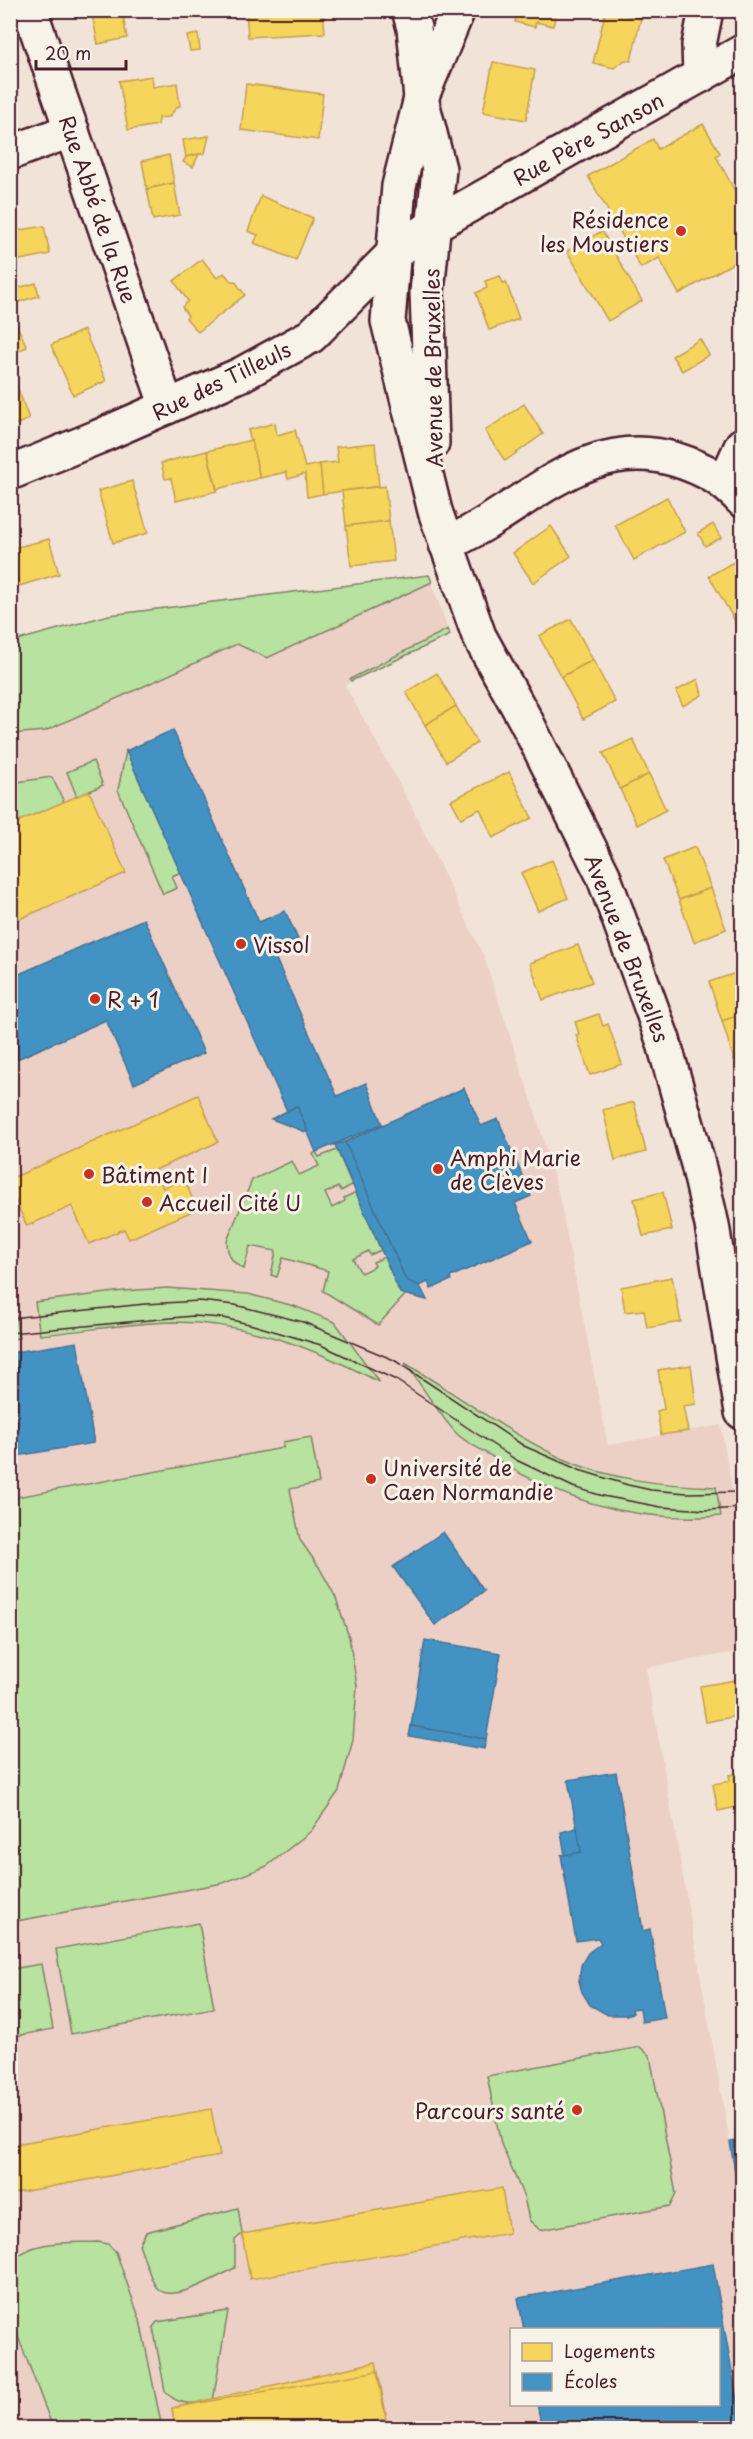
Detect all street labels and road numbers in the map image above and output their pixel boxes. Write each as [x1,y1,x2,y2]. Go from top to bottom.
street label: Rue Père Sanson [507,83,669,193]
street label: Rue Abbé de la Rue [52,111,146,307]
street label: Avenue de Bruxelles [414,268,450,468]
street label: Rue des Tilleuls [146,332,296,428]
street label: Avenue de Bruxelles [577,849,679,1047]

